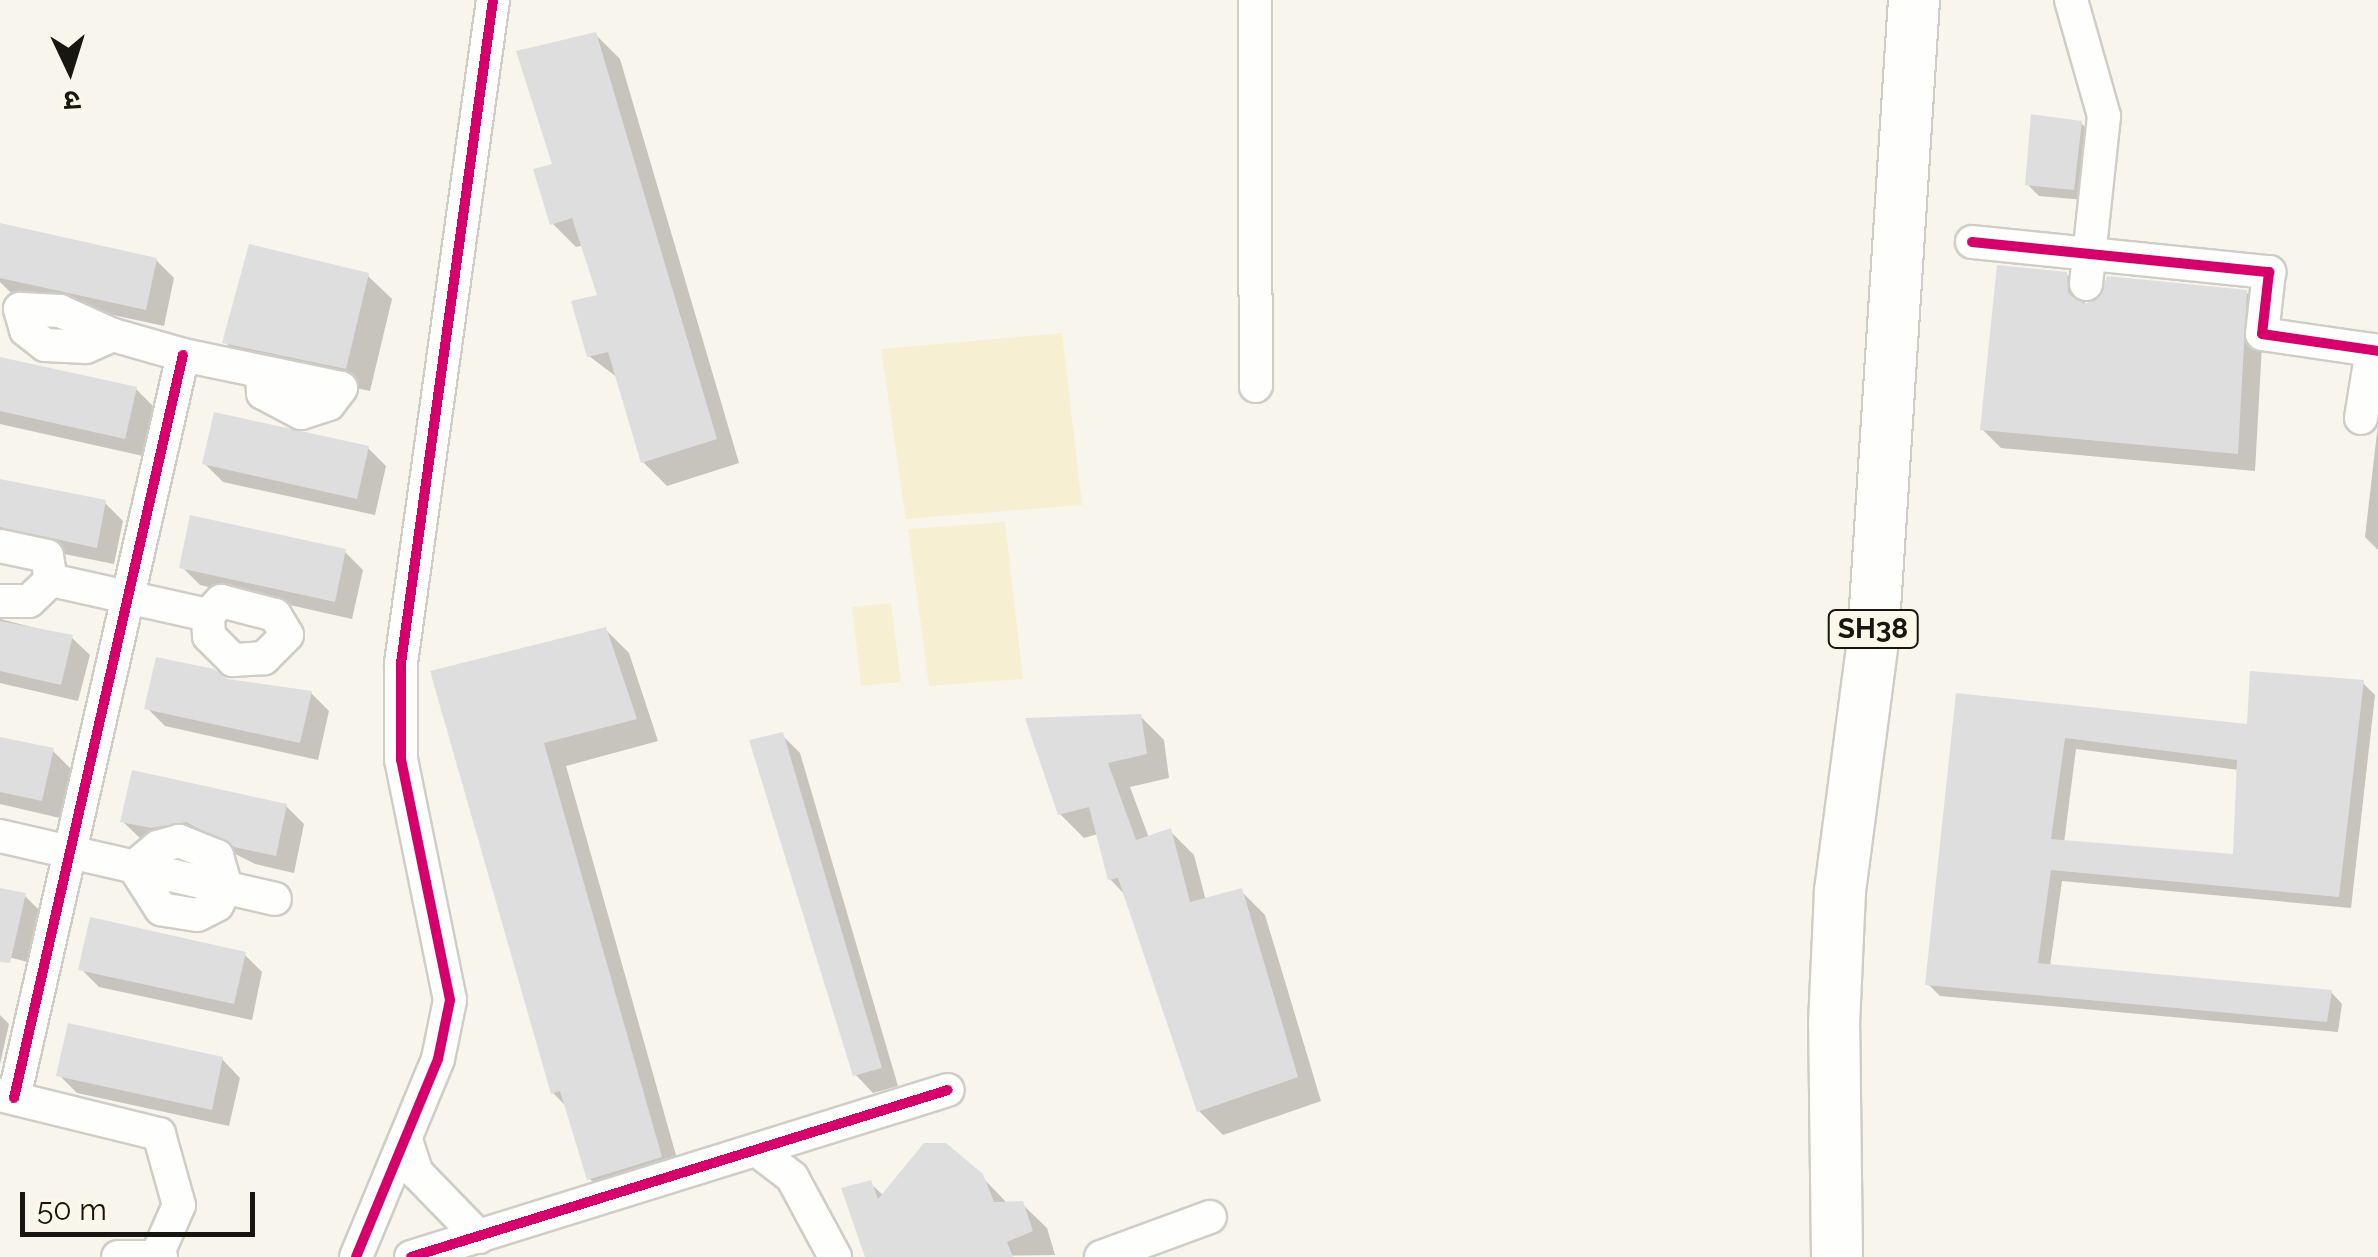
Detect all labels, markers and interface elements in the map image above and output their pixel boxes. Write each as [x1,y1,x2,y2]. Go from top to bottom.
north arrow [20,20,120,120]
text: उ [63,83,81,117]
road number: SH38 [1826,606,1920,652]
scale bar [25,1172,260,1234]
text: 50 m [37,1192,107,1227]

